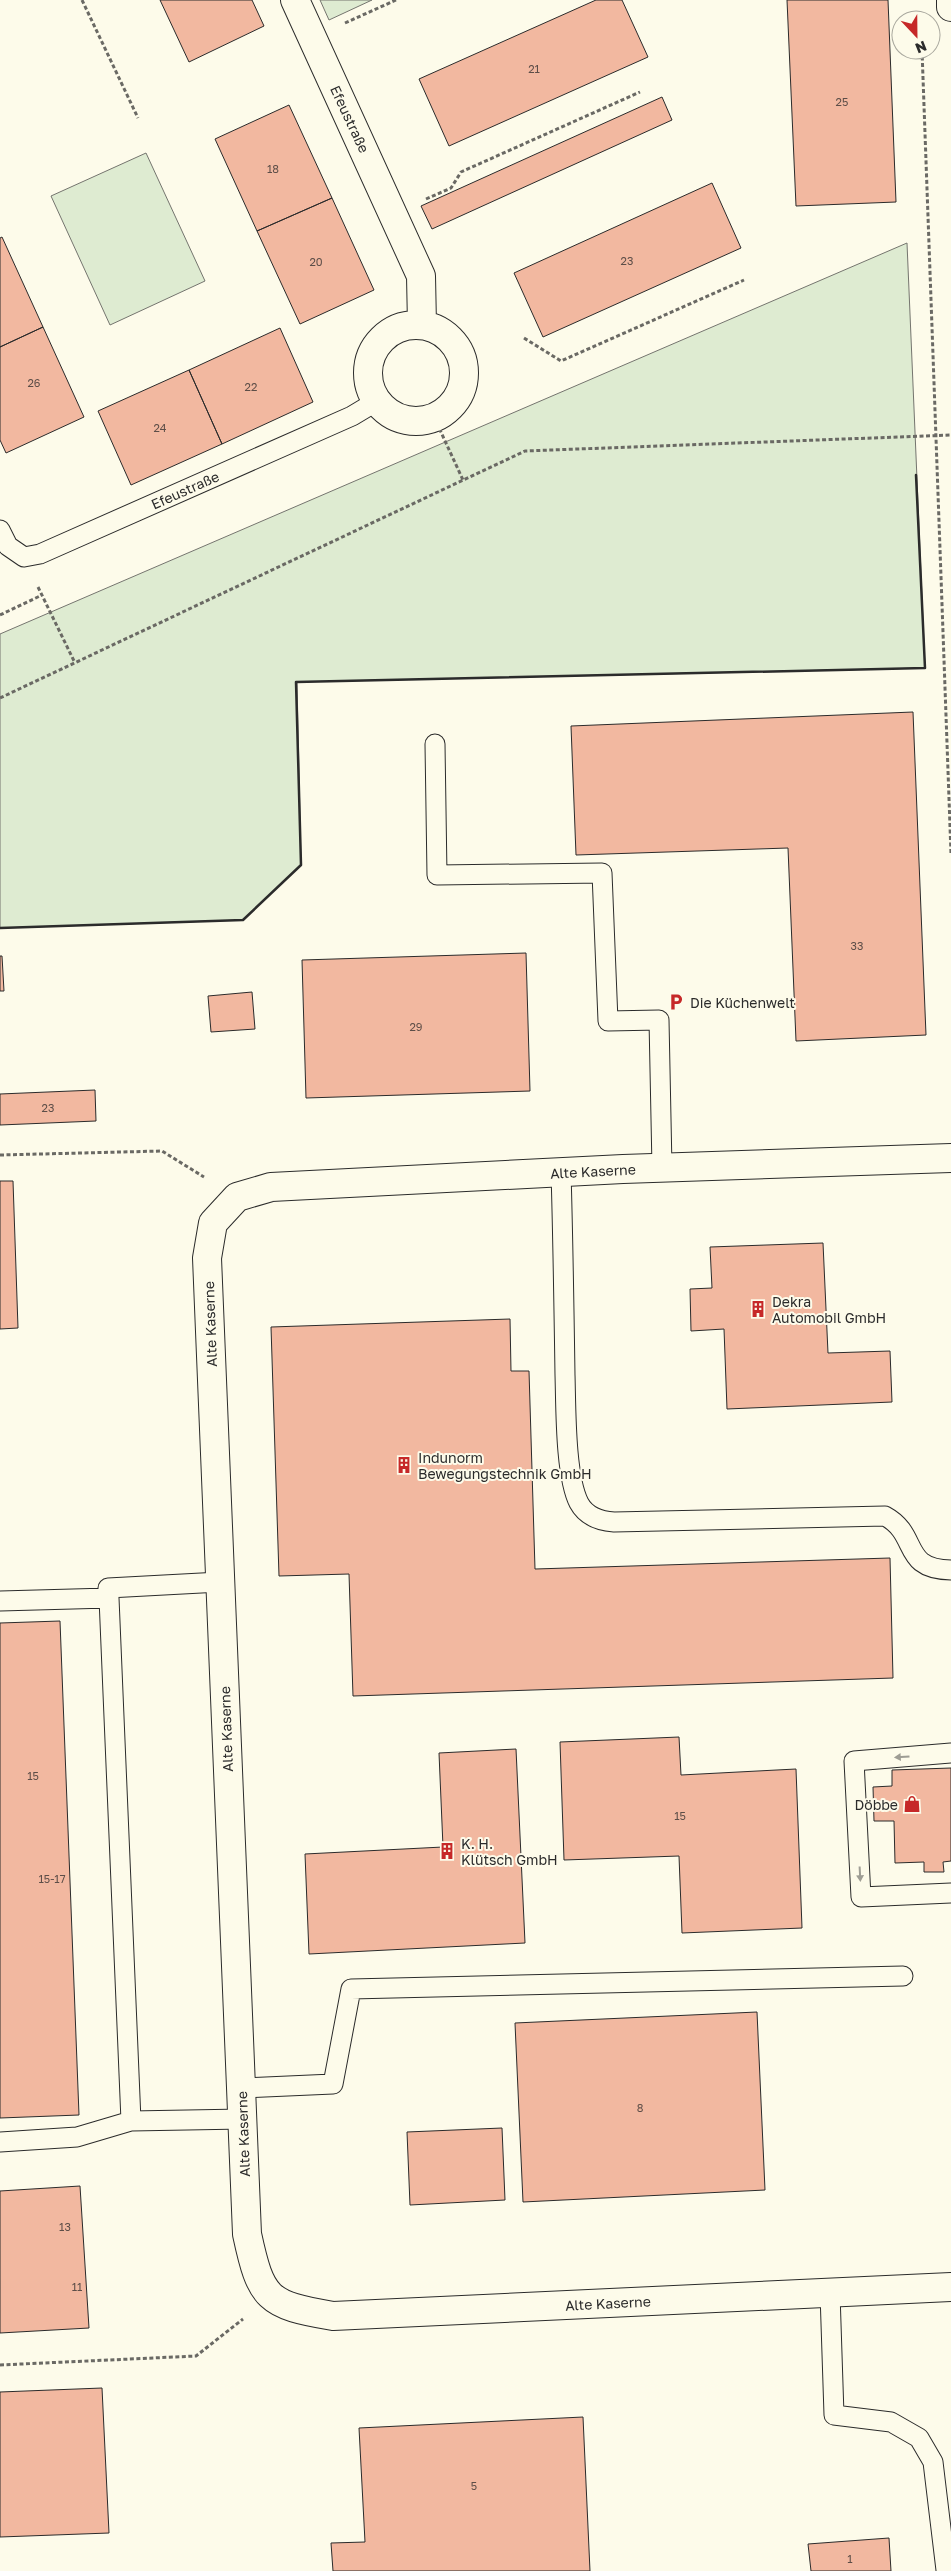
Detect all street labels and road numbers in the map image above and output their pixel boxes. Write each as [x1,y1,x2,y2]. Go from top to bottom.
street label: Efeustraße [327,83,373,155]
street label: Efeustraße [148,467,222,513]
street label: Alte Kaserne [550,1160,636,1182]
street label: Alte Kaserne [200,1281,220,1367]
street label: Alte Kaserne [216,1686,236,1772]
street label: Alte Kaserne [233,2091,253,2177]
street label: Alte Kaserne [565,2292,651,2314]

